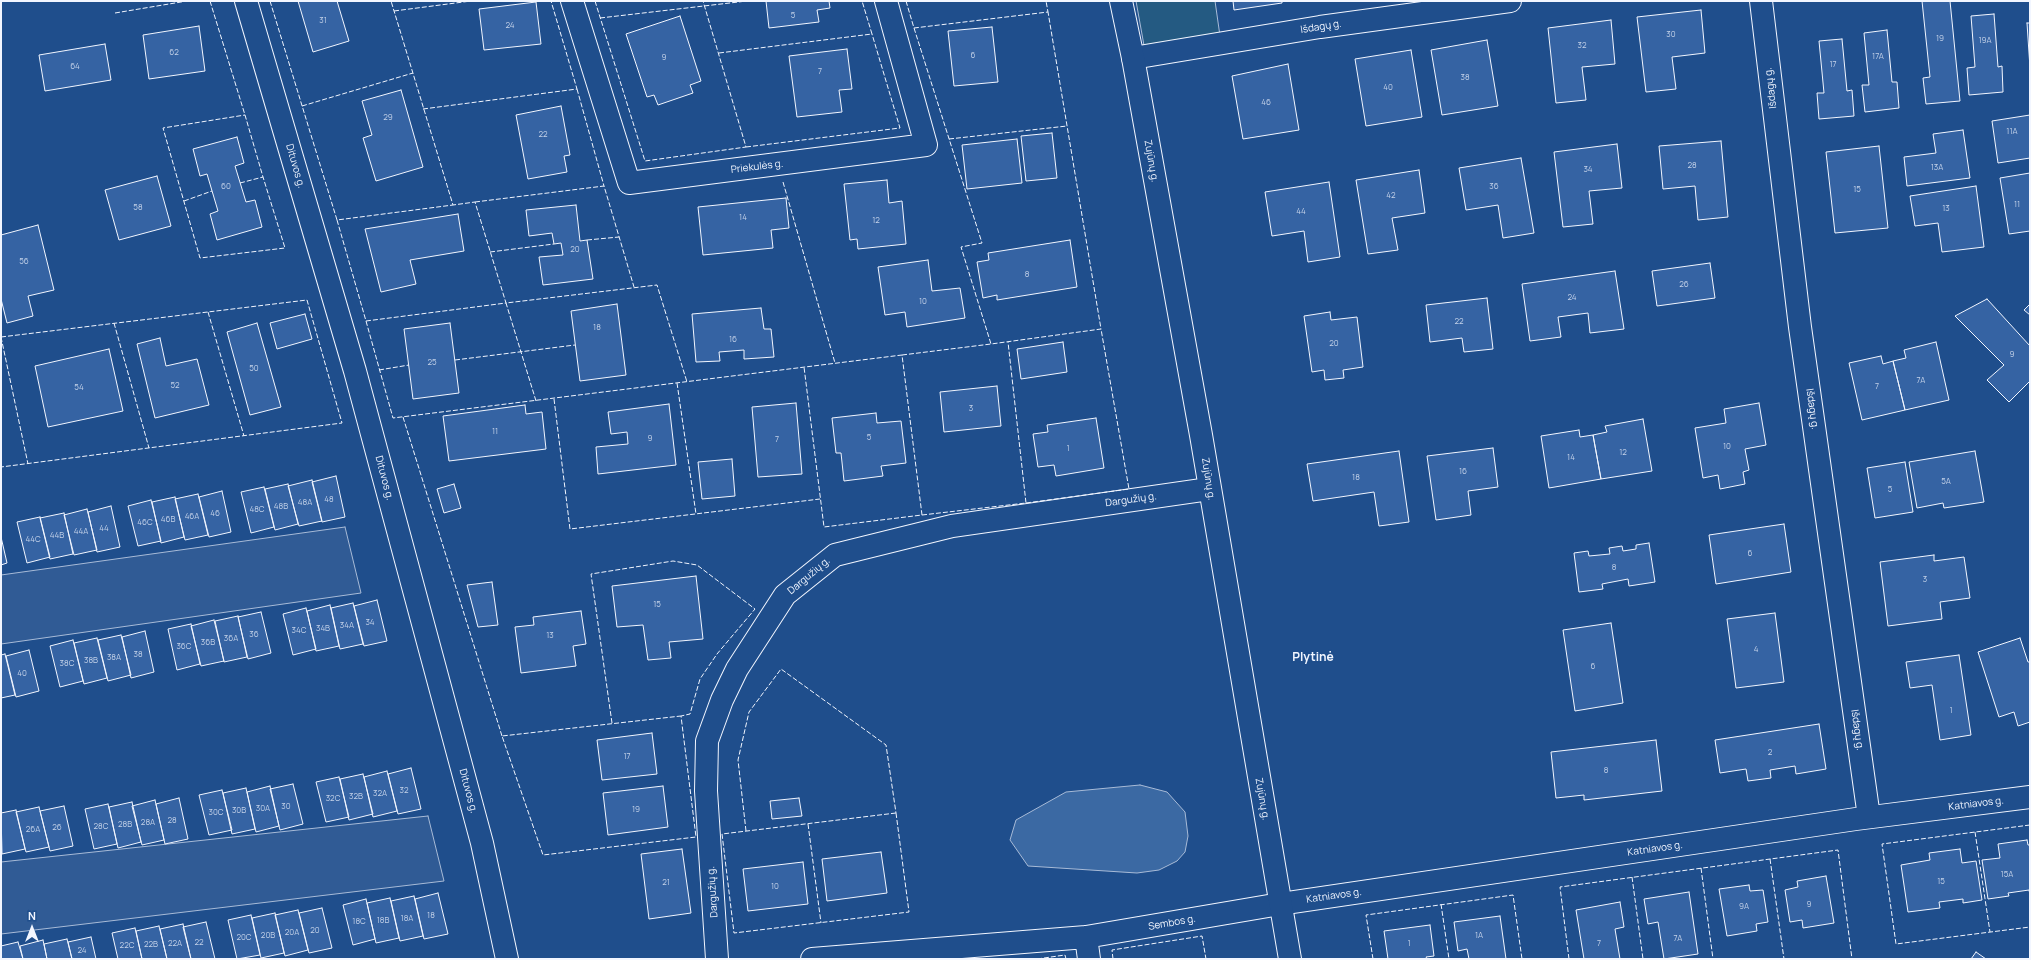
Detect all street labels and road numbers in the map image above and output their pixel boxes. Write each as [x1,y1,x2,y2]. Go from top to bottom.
street label: Išdagų g. [1300,18,1342,36]
street label: Išdagų g. [1763,67,1779,109]
street label: Zujūnų g. [1141,139,1161,183]
street label: Dituvos g. [283,143,307,189]
street label: Priekulės g. [730,158,784,176]
street label: Išdagų g. [1803,388,1821,430]
street label: Dituvos g. [372,454,396,502]
street label: Zujūnų g. [1199,457,1217,501]
street label: Dargužių g. [1105,490,1157,510]
street label: Dargužių g. [785,555,833,597]
street label: Išdagų g. [1848,709,1866,751]
street label: Dituvos g. [456,767,480,815]
street label: Zujūnų g. [1252,777,1272,821]
street label: Katniavos g. [1948,795,2004,813]
street label: Katniavos g. [1627,839,1683,859]
street label: Dargužių g. [705,866,721,918]
street label: Katniavos g. [1306,886,1362,906]
street label: Sembos g. [1147,913,1197,933]

